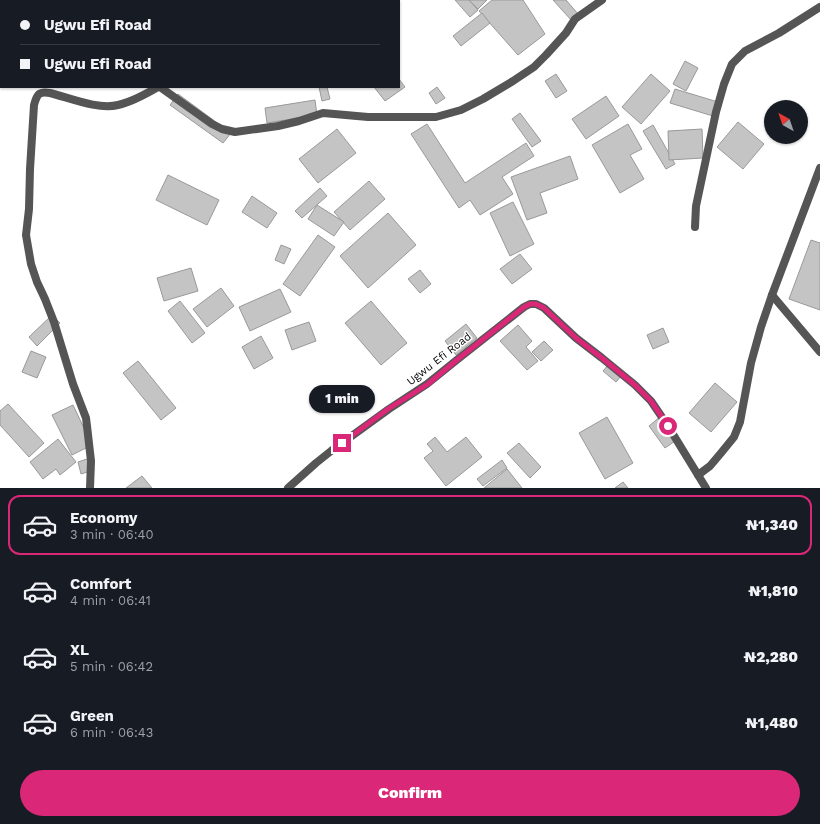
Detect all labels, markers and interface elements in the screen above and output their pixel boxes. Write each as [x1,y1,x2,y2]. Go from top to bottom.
text: Ugwu Efi Road [44,16,151,34]
text: Ugwu Efi Road [44,55,151,73]
north arrow [764,100,808,144]
map controls [764,100,808,144]
street label: Ugwu Efi Road [404,330,474,388]
callout: 1 min [309,385,375,413]
text: 1 min [325,391,359,406]
route start [659,417,677,435]
route end [333,434,351,452]
icon: car [22,507,58,543]
text: Economy [70,509,137,527]
text: ₦1,340 [745,516,798,534]
text: 3 min · 06:40 [70,527,154,542]
icon: car [22,573,58,609]
text: Comfort [70,575,131,593]
text: ₦1,810 [748,582,798,600]
text: 4 min · 06:41 [70,593,151,608]
icon: car [22,639,58,675]
text: XL [70,641,89,659]
text: ₦2,280 [744,648,798,666]
text: 5 min · 06:42 [70,659,153,674]
icon: car [22,705,58,741]
text: Green [70,707,114,725]
text: ₦1,480 [745,714,798,732]
text: 6 min · 06:43 [70,725,153,740]
button: Confirm [20,770,800,816]

